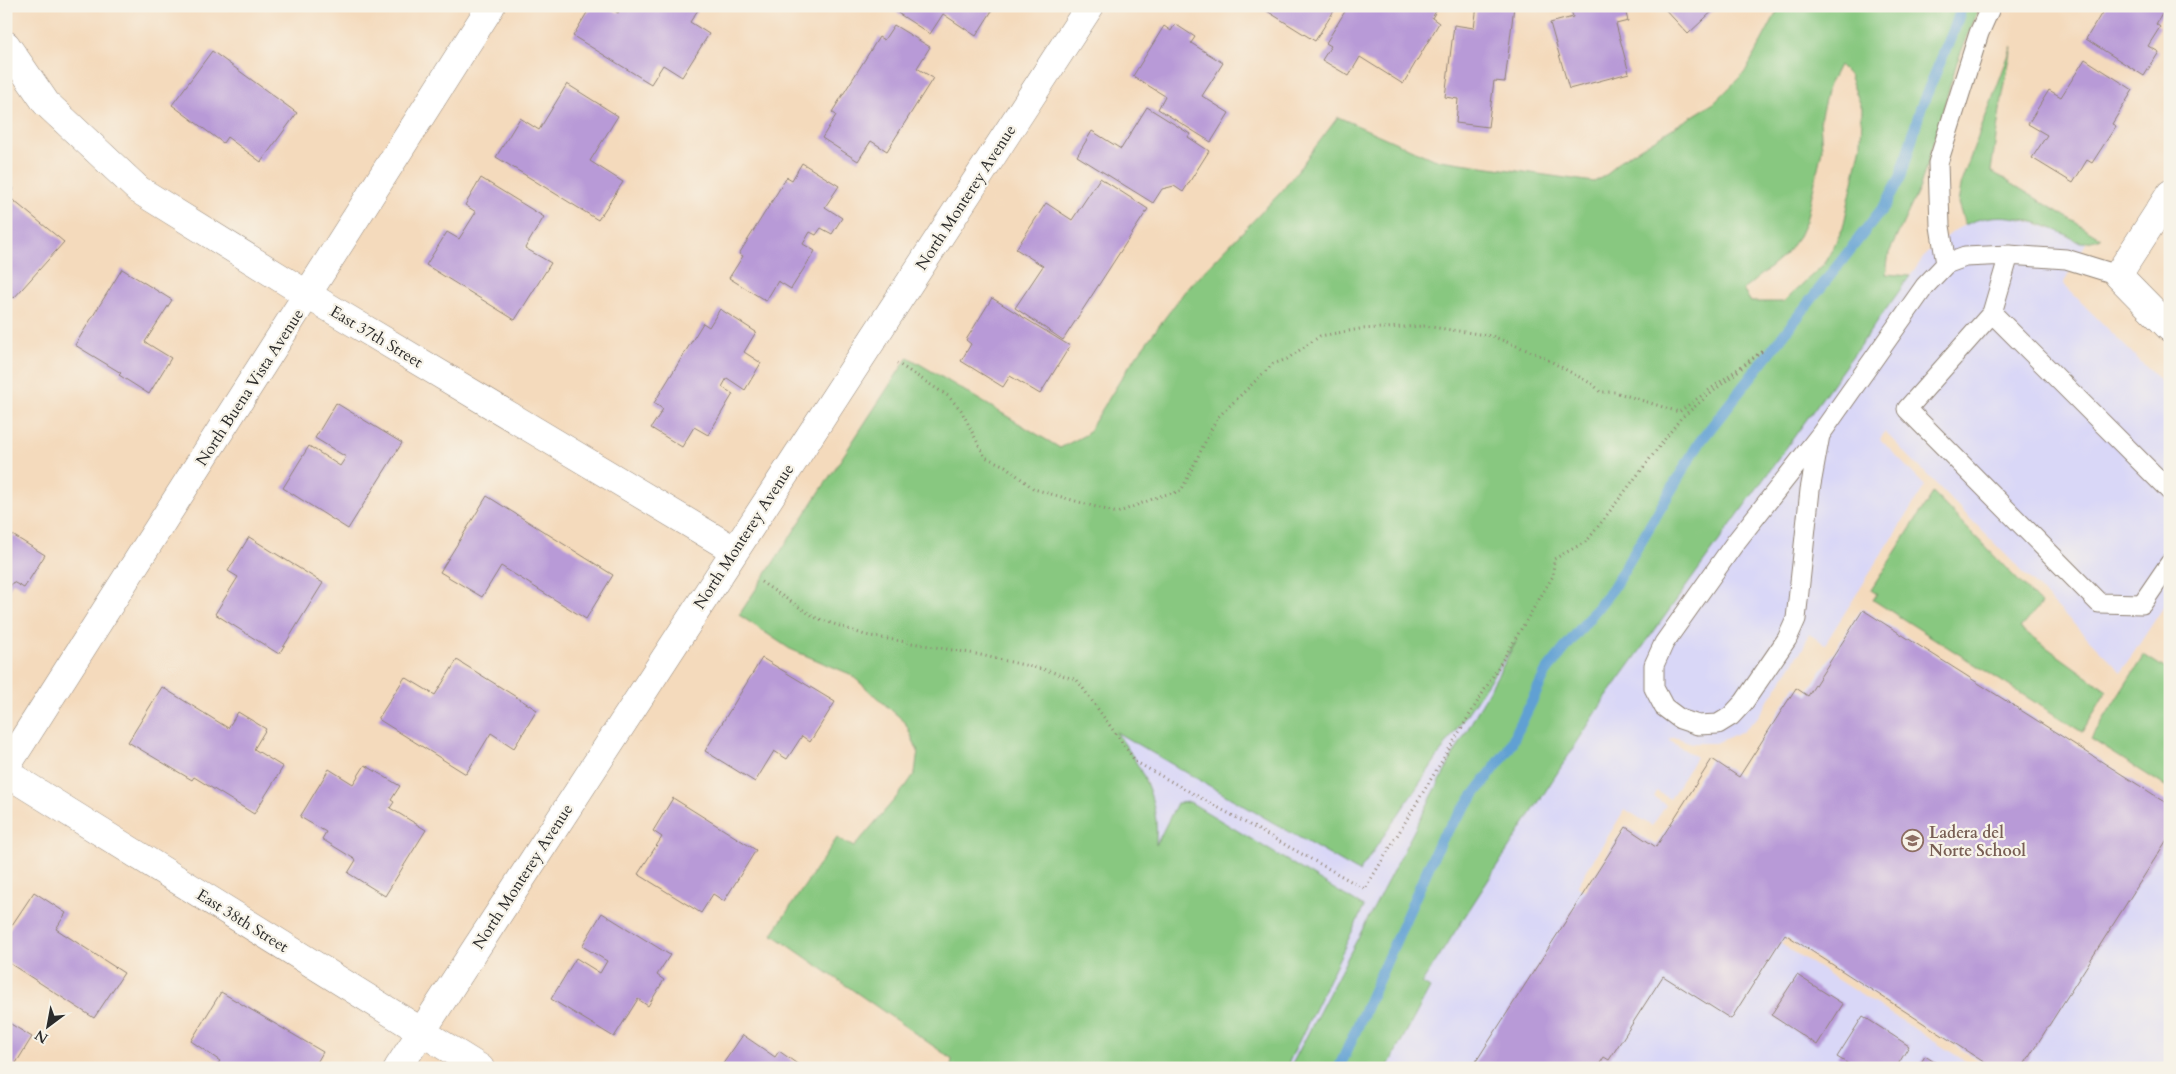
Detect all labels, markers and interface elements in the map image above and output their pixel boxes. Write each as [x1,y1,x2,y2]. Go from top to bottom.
street label: North Monterey Avenue [911,121,1021,274]
street label: East 37th Street [326,301,427,373]
street label: North Buena Vista Avenue [191,305,309,470]
street label: North Monterey Avenue [689,460,799,613]
street label: North Monterey Avenue [468,800,578,953]
place label: Ladera del Norte School [1929,822,2026,862]
school or university icon: Ladera del Norte School [1901,829,1925,853]
street label: East 38th Street [192,884,293,958]
north arrow [22,1002,72,1052]
text: N [31,1025,52,1048]

